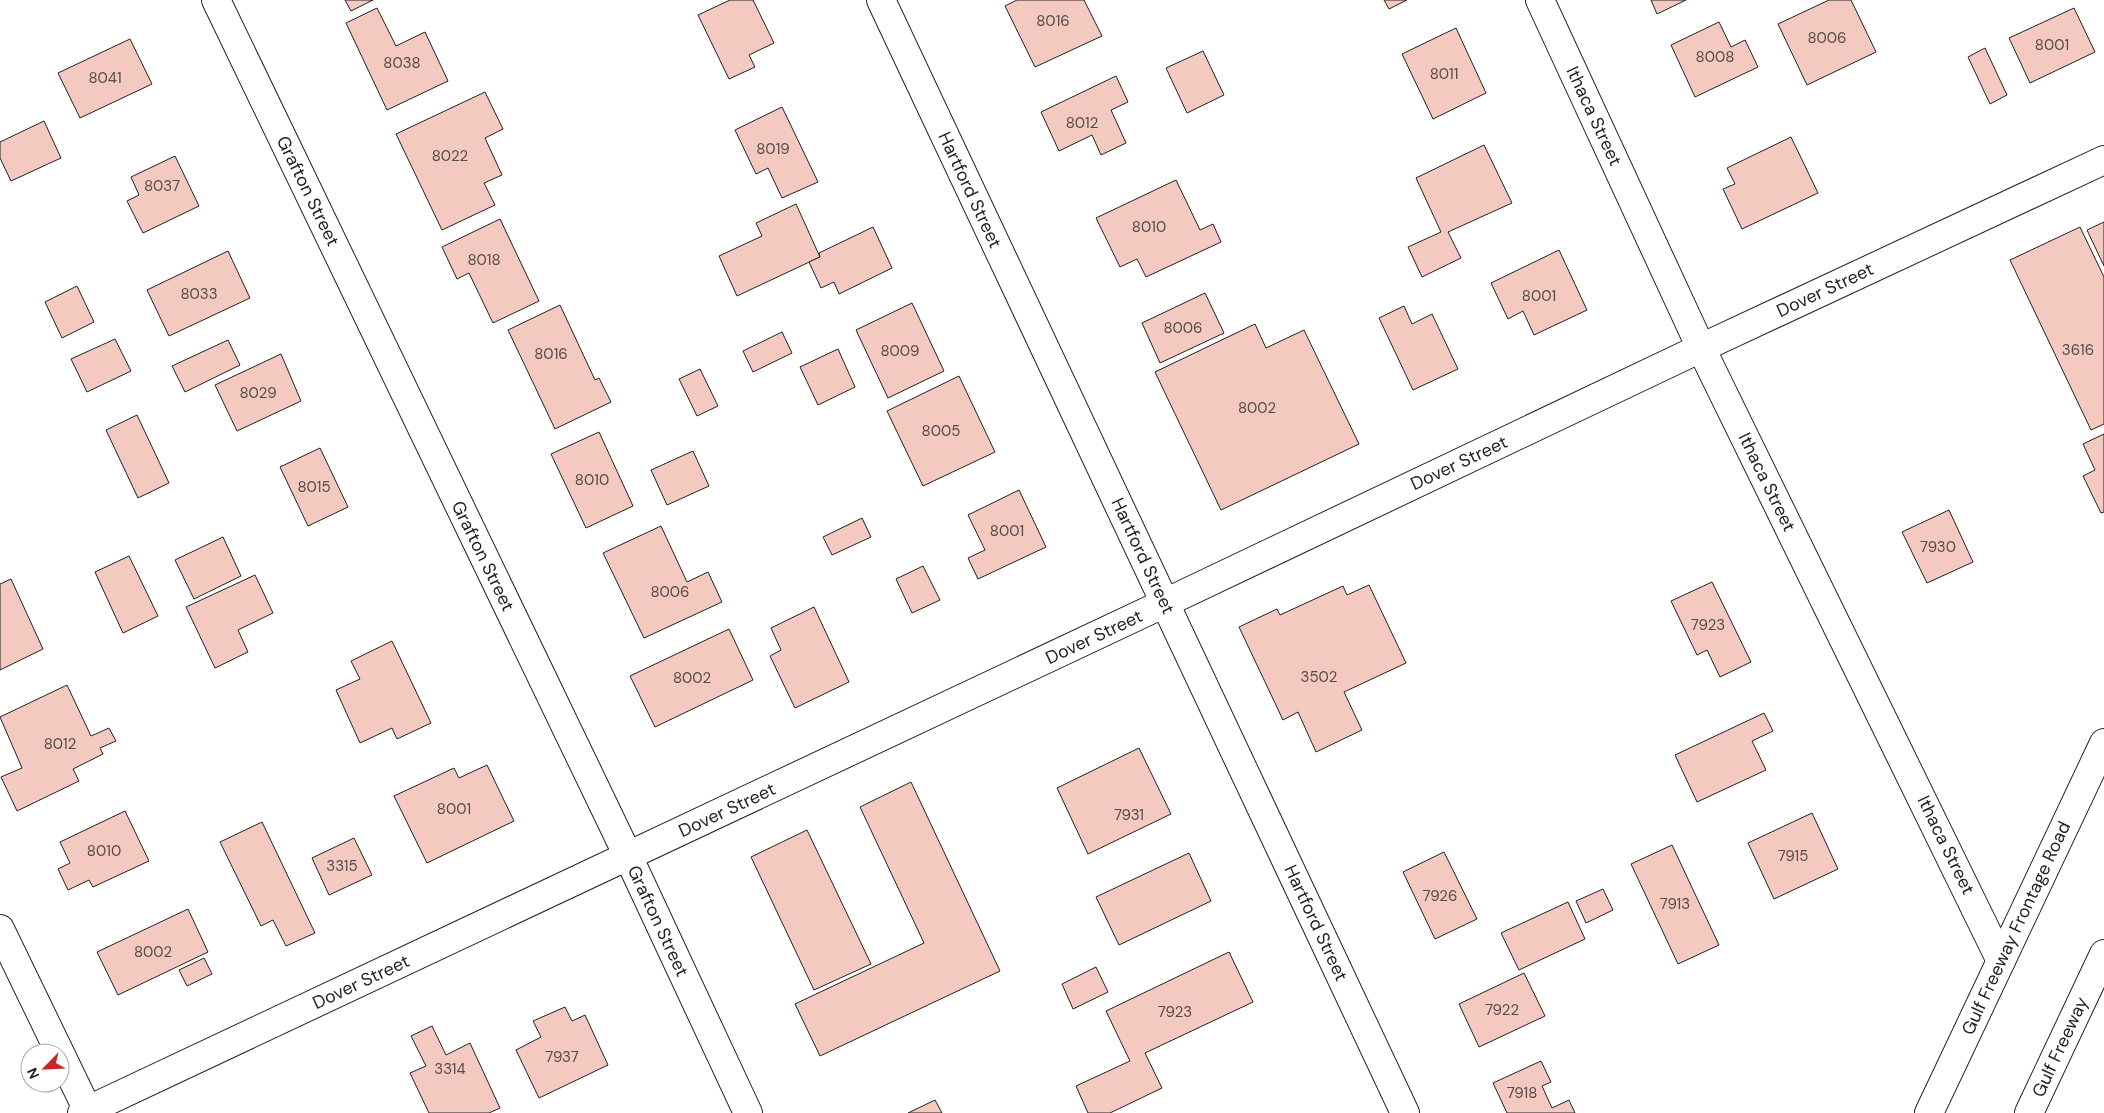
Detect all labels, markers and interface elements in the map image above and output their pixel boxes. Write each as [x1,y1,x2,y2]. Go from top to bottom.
house number: 8016 [1036,11,1070,31]
house number: 8006 [1807,28,1847,48]
house number: 8001 [2035,35,2069,55]
house number: 8008 [1696,47,1734,67]
house number: 8038 [383,53,421,73]
street label: Ithaca Street [1560,62,1628,170]
house number: 8011 [1430,64,1458,84]
house number: 8041 [88,68,122,88]
house number: 8012 [1066,113,1098,133]
street label: Hartford Street [933,128,1007,252]
street label: Grafton Street [271,132,345,250]
house number: 8019 [756,139,790,159]
house number: 8022 [432,146,468,166]
house number: 8037 [144,176,180,196]
house number: 8010 [1132,217,1166,237]
house number: 8018 [467,250,501,270]
street label: Dover Street [1773,257,1877,323]
house number: 8033 [180,284,218,304]
house number: 8001 [1522,286,1556,306]
house number: 8006 [1163,318,1203,338]
house number: 3616 [2062,340,2094,360]
house number: 8009 [880,341,920,361]
house number: 8016 [534,344,568,364]
house number: 8029 [239,383,277,403]
house number: 8002 [1238,398,1276,418]
house number: 8005 [922,421,960,441]
street label: Ithaca Street [1733,429,1801,535]
street label: Dover Street [1407,430,1511,496]
house number: 8010 [575,470,609,490]
house number: 8015 [297,477,331,497]
street label: Hartford Street [1106,494,1180,618]
street label: Grafton Street [446,497,520,615]
house number: 8001 [990,521,1024,541]
house number: 7930 [1920,537,1956,557]
house number: 8006 [650,582,690,602]
street label: Dover Street [1042,604,1146,670]
house number: 7923 [1691,615,1725,635]
house number: 3502 [1301,667,1337,687]
house number: 8002 [673,668,711,688]
house number: 8012 [44,734,76,754]
street label: Dover Street [675,777,779,843]
street label: Ithaca Street [1912,792,1980,898]
house number: 8001 [437,799,471,819]
house number: 7931 [1114,805,1144,825]
street label: Gulf Freeway Frontage Road [1956,817,2076,1039]
house number: 8010 [87,841,121,861]
house number: 7915 [1778,846,1808,866]
house number: 3315 [326,856,358,876]
street label: Hartford Street [1279,861,1353,985]
street label: Grafton Street [622,862,694,980]
house number: 7926 [1423,886,1457,906]
house number: 7913 [1660,894,1690,914]
house number: 8002 [134,942,172,962]
street label: Dover Street [309,949,413,1015]
street label: Gulf Freeway [2026,993,2094,1101]
house number: 7922 [1485,1000,1519,1020]
house number: 7923 [1158,1002,1192,1022]
north arrow [20,1043,70,1093]
house number: 7937 [545,1047,579,1067]
house number: 3314 [434,1059,466,1079]
text: N [23,1065,43,1082]
house number: 7918 [1507,1083,1537,1103]

